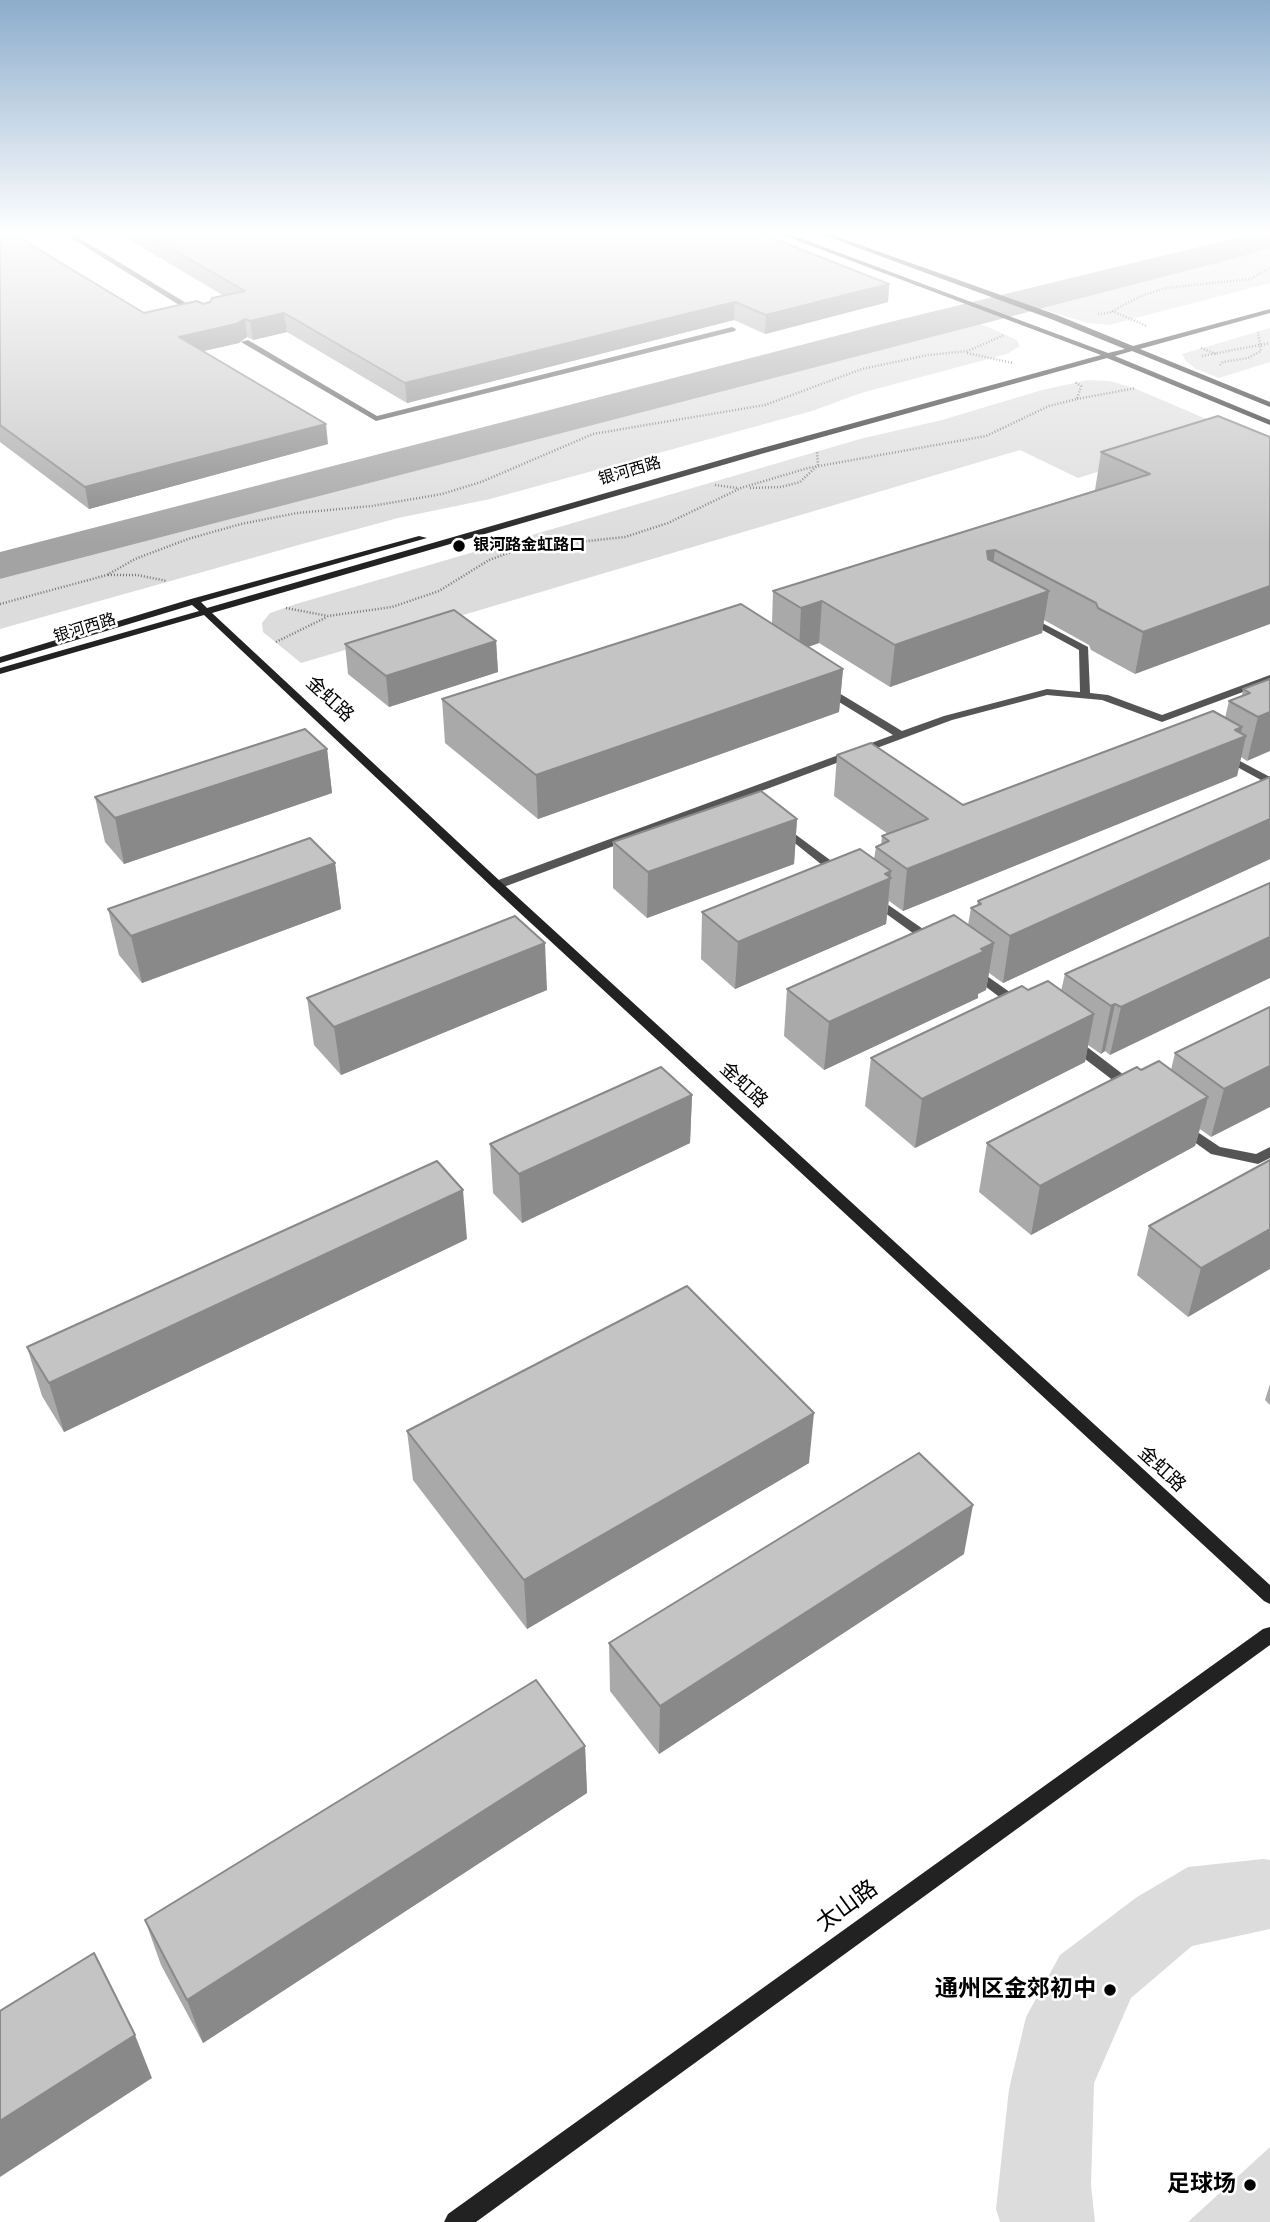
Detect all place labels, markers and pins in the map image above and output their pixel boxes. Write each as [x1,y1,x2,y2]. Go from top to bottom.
place label: 银河路金虹路口 [473,536,585,556]
marker: 银河路金虹路口 [451,538,467,554]
place label: 通州区金郊初中 [935,1976,1096,2004]
marker: 通州区金郊初中 [1102,1982,1118,1998]
place label: 足球场 [1167,2171,1236,2199]
marker: 足球场 [1242,2177,1258,2193]

